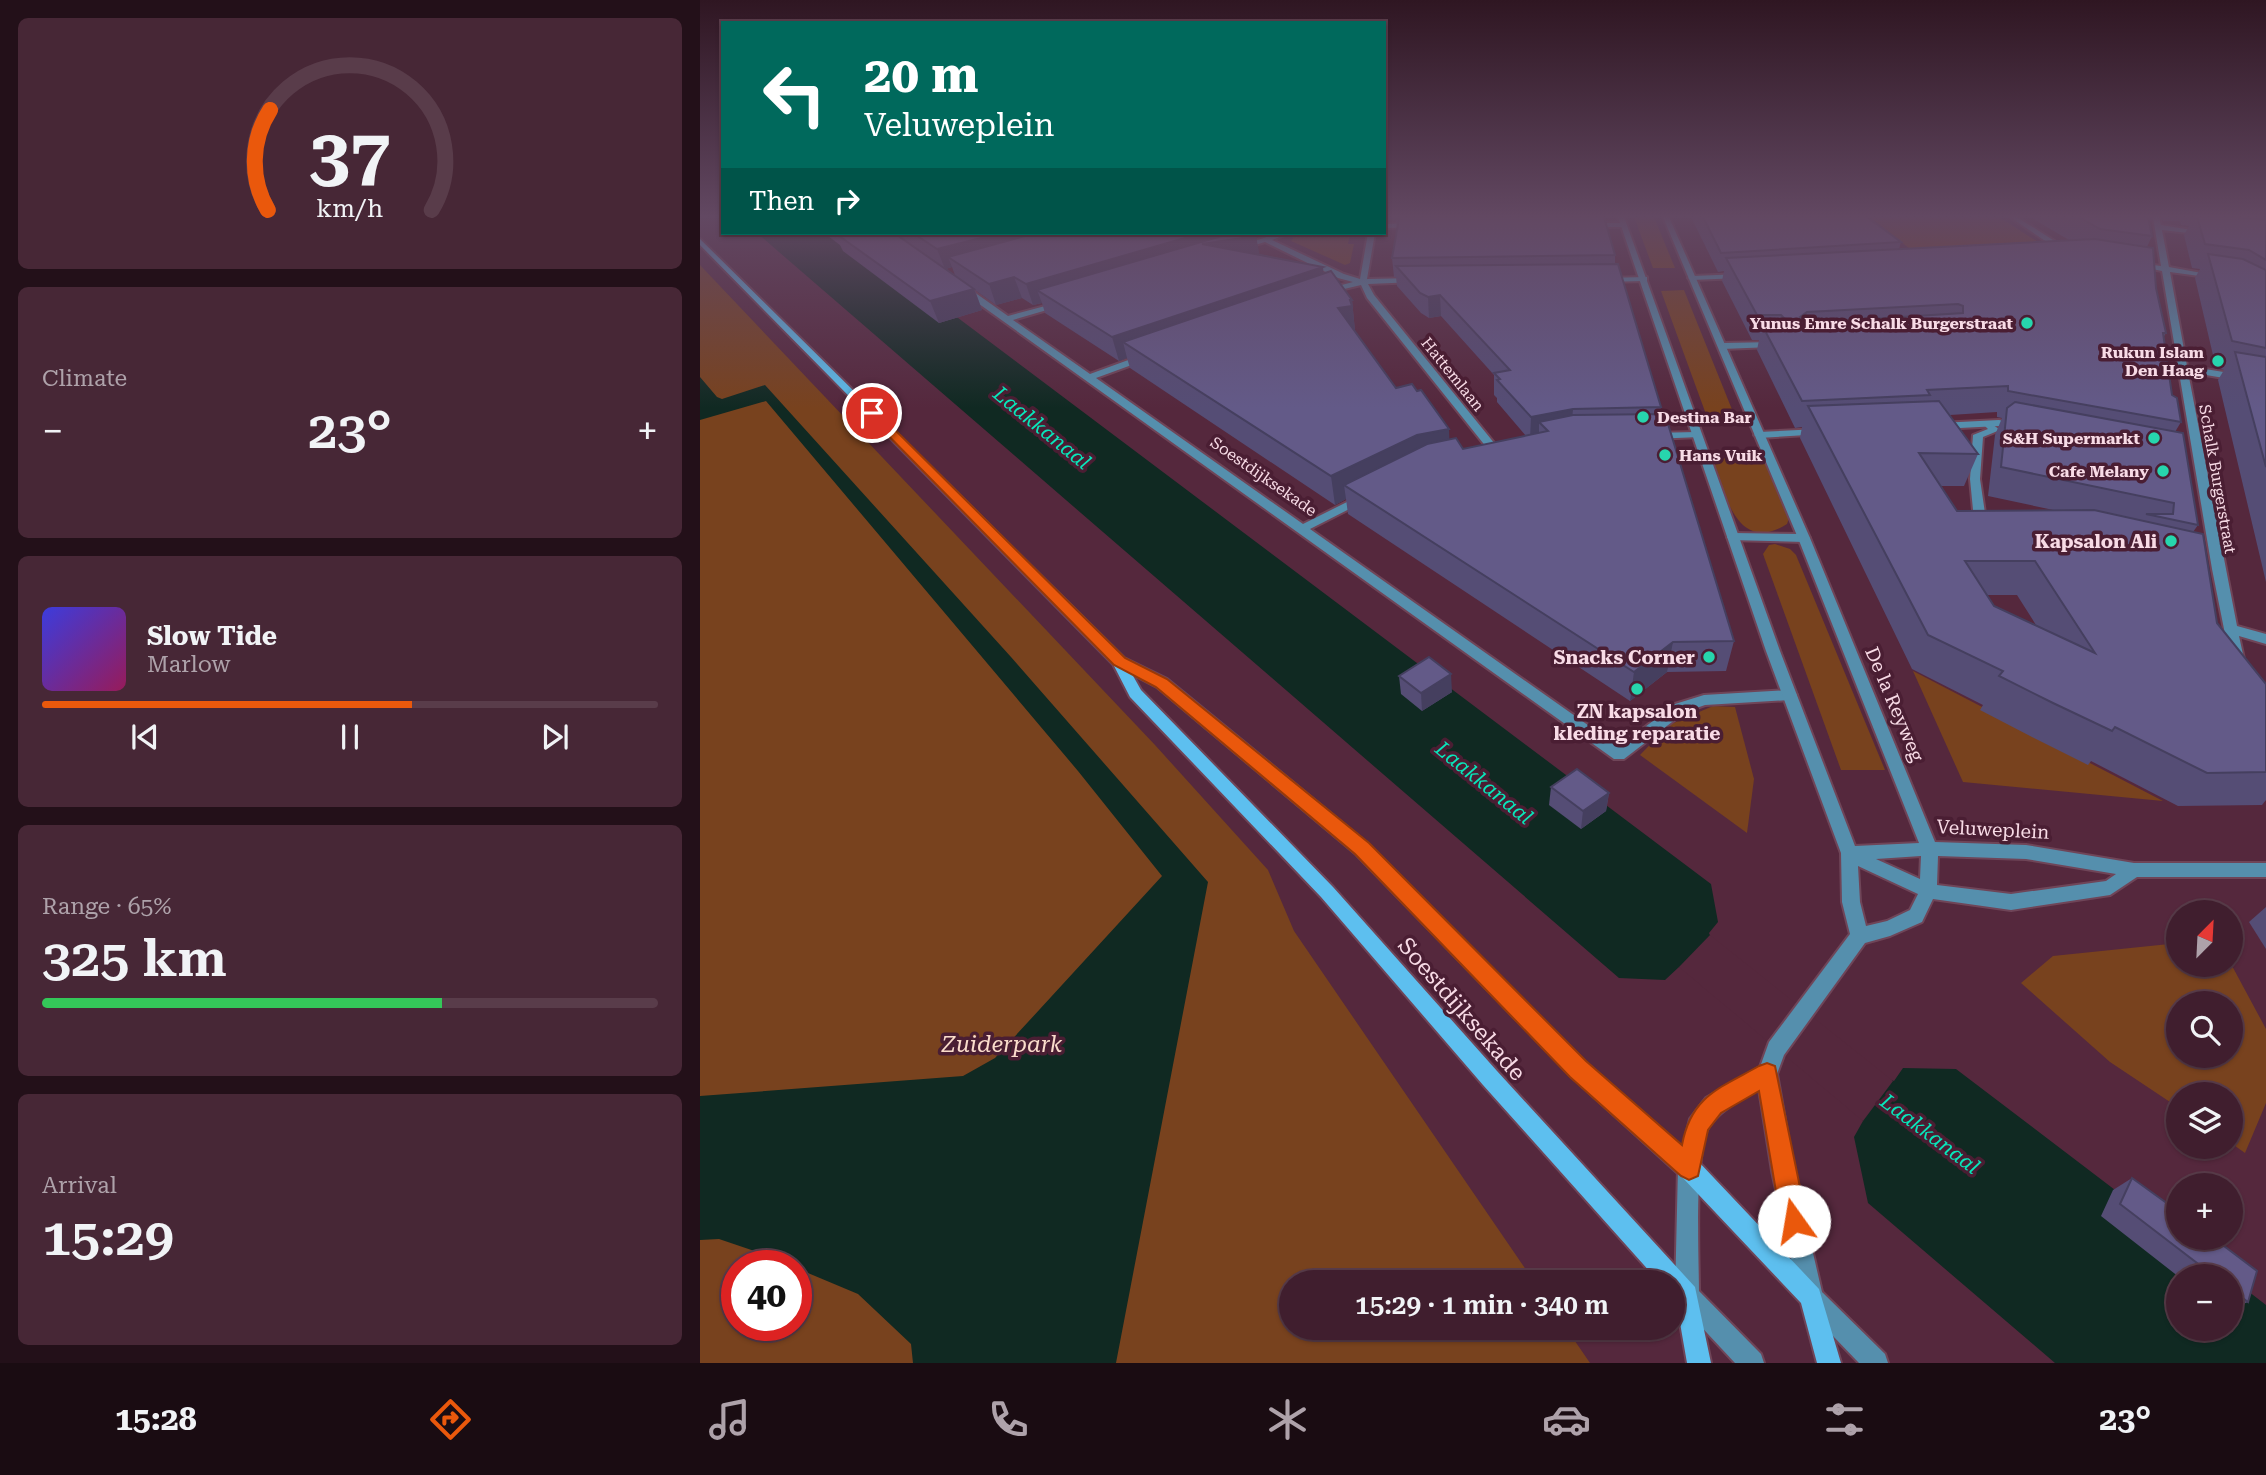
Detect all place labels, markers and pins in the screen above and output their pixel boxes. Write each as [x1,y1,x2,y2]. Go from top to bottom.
place label: Yunus Emre Schalk Burgerstraat [1750,314,2014,333]
marker: Yunus Emre Schalk Burgerstraat [2019,315,2035,331]
place label: Rukun Islam Den Haag [2101,343,2205,380]
marker: Rukun Islam Den Haag [2210,353,2226,369]
pin [842,383,902,443]
place label: Destina Bar [1657,408,1752,427]
marker: Destina Bar [1635,409,1651,425]
place label: S&H Supermarkt [2003,429,2141,448]
marker: S&H Supermarkt [2146,430,2162,446]
place label: Hans Vuik [1679,446,1763,465]
marker: Hans Vuik [1657,447,1673,463]
place label: Cafe Melany [2049,462,2149,481]
marker: Cafe Melany [2155,463,2171,479]
place label: Kapsalon Ali [2035,530,2157,553]
marker: Kapsalon Ali [2163,533,2179,549]
place label: Snacks Corner [1554,646,1695,669]
marker: Snacks Corner [1701,649,1717,665]
marker: ZN kapsalon kleding reparatie [1629,681,1645,697]
place label: ZN kapsalon kleding reparatie [1554,700,1720,745]

